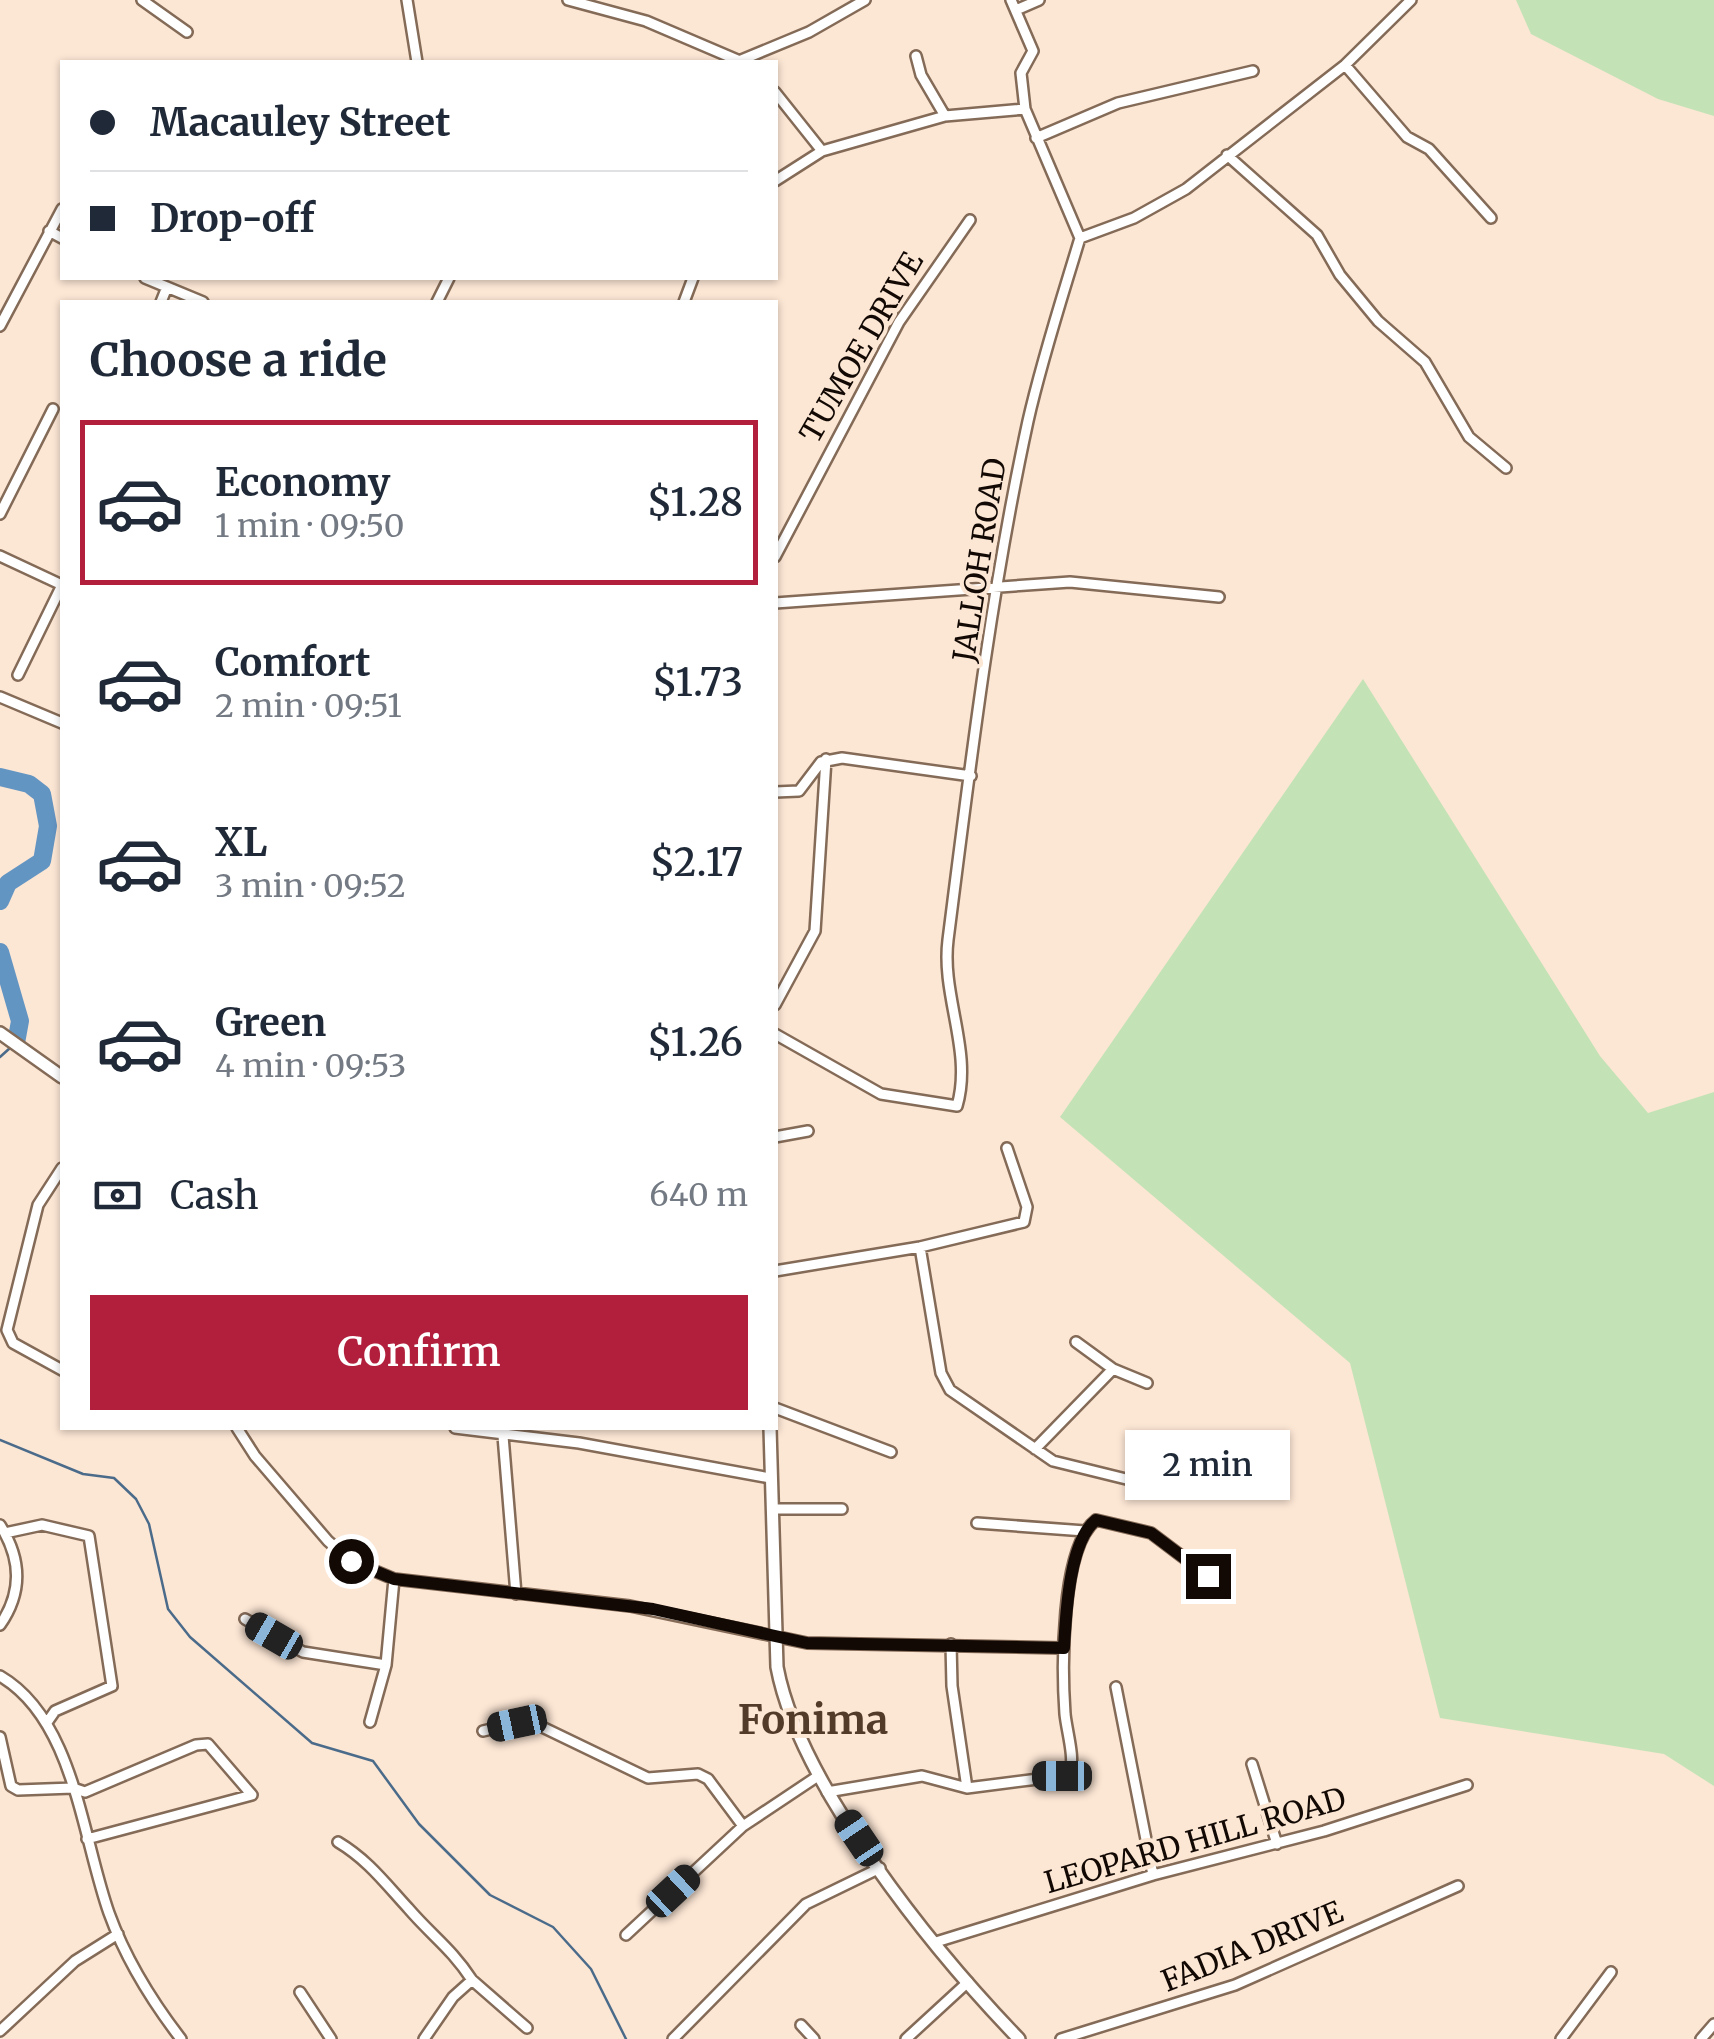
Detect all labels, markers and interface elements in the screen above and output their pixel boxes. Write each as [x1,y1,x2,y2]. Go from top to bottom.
text: Macauley Street [150,99,450,146]
text: Drop-off [150,195,315,242]
street label: TUMOE DRIVE [791,245,931,449]
text: Choose a ride [90,332,387,388]
street label: JALLOH ROAD [944,455,1014,666]
icon: car [95,458,185,548]
text: Economy [215,459,390,506]
text: $1.28 [647,479,743,526]
text: 1 min · 09:50 [215,506,404,546]
icon: car [95,638,185,728]
text: Comfort [215,639,371,686]
text: $1.73 [652,659,743,706]
text: 2 min · 09:51 [215,686,402,726]
icon: car [95,818,185,908]
text: XL [215,819,267,866]
text: $2.17 [650,839,743,886]
text: 3 min · 09:52 [215,866,406,906]
icon: car [95,998,185,1088]
text: Green [215,999,326,1046]
text: $1.26 [647,1019,743,1066]
text: 4 min · 09:53 [215,1046,406,1086]
icon: cash [90,1168,145,1223]
text: Cash [170,1172,259,1219]
text: 640 m [649,1175,748,1215]
button: Confirm [90,1295,748,1410]
callout: 2 min [1126,1431,1290,1501]
text: 2 min [1162,1445,1253,1485]
route start [329,1539,374,1584]
route end [1186,1554,1231,1599]
car [241,1608,307,1664]
district label: Fonima [738,1695,888,1745]
car [485,1702,549,1744]
car [1032,1761,1092,1791]
street label: LEOPARD HILL ROAD [1040,1779,1350,1901]
car [830,1805,888,1871]
car [641,1860,705,1922]
street label: FADIA DRIVE [1156,1892,1348,2000]

